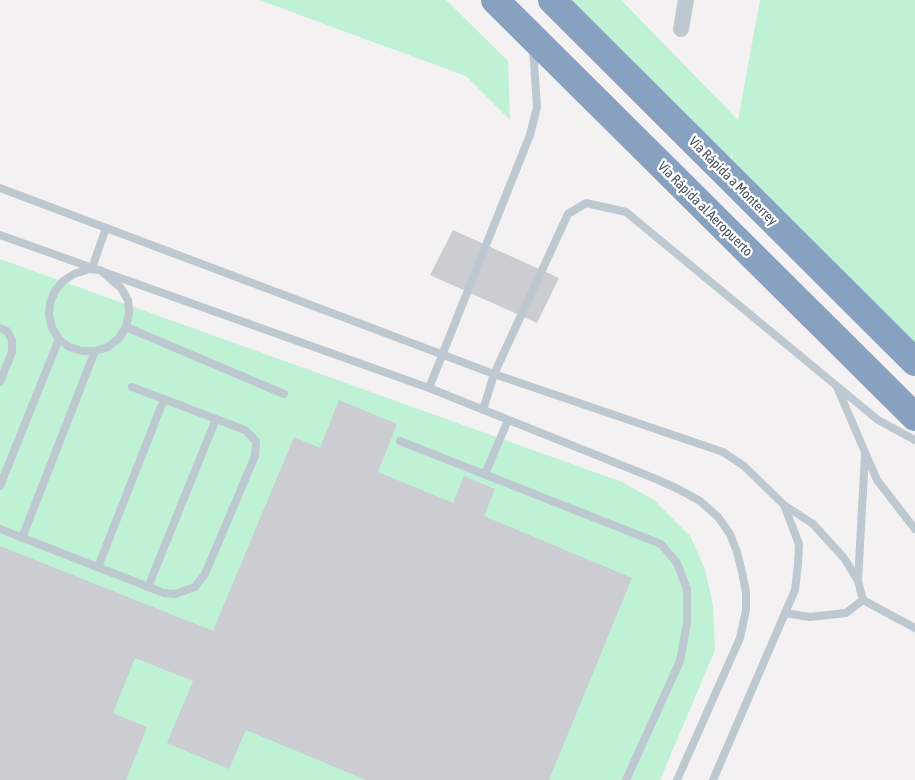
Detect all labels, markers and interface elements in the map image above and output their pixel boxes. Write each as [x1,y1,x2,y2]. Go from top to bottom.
street label: Vía Rápida a Monterrey [685,133,781,229]
street label: Vía Rápida al Aeropuerto [654,158,756,260]

